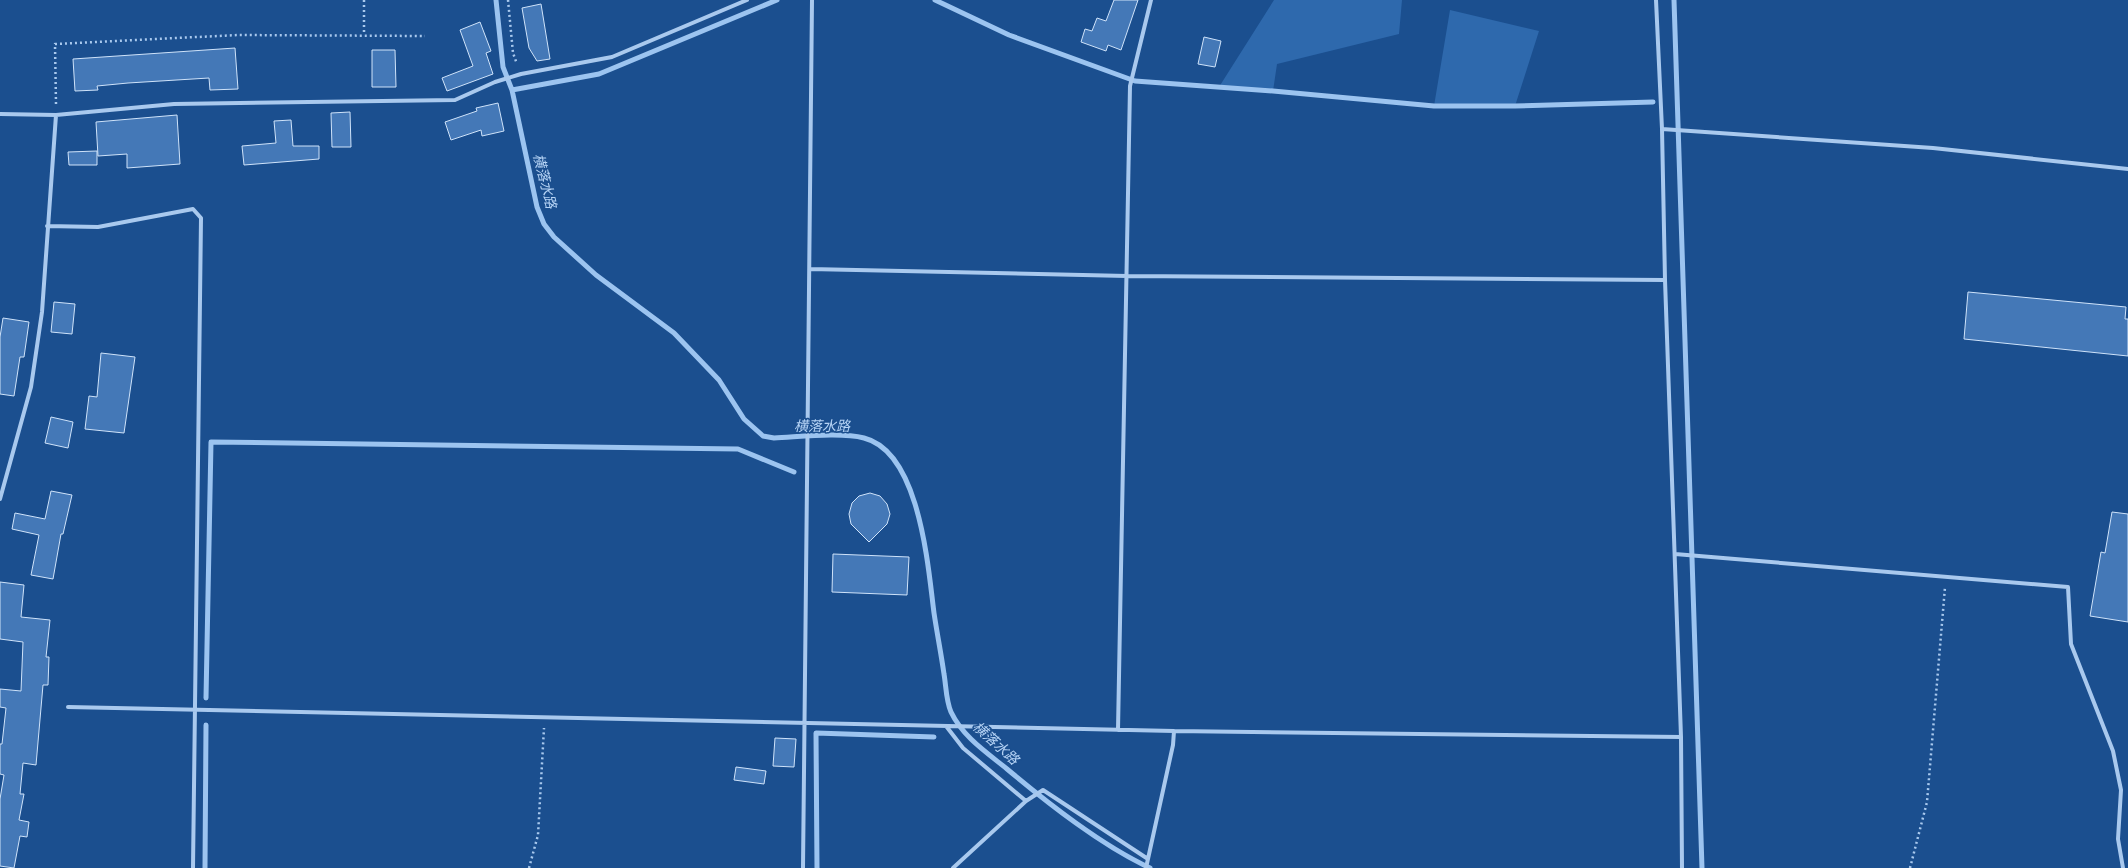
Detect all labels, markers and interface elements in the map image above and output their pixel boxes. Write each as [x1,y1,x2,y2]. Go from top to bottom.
water label: 横落水路 [529,152,561,212]
water label: 横落水路 [794,417,851,436]
water label: 横落水路 [969,718,1024,770]

